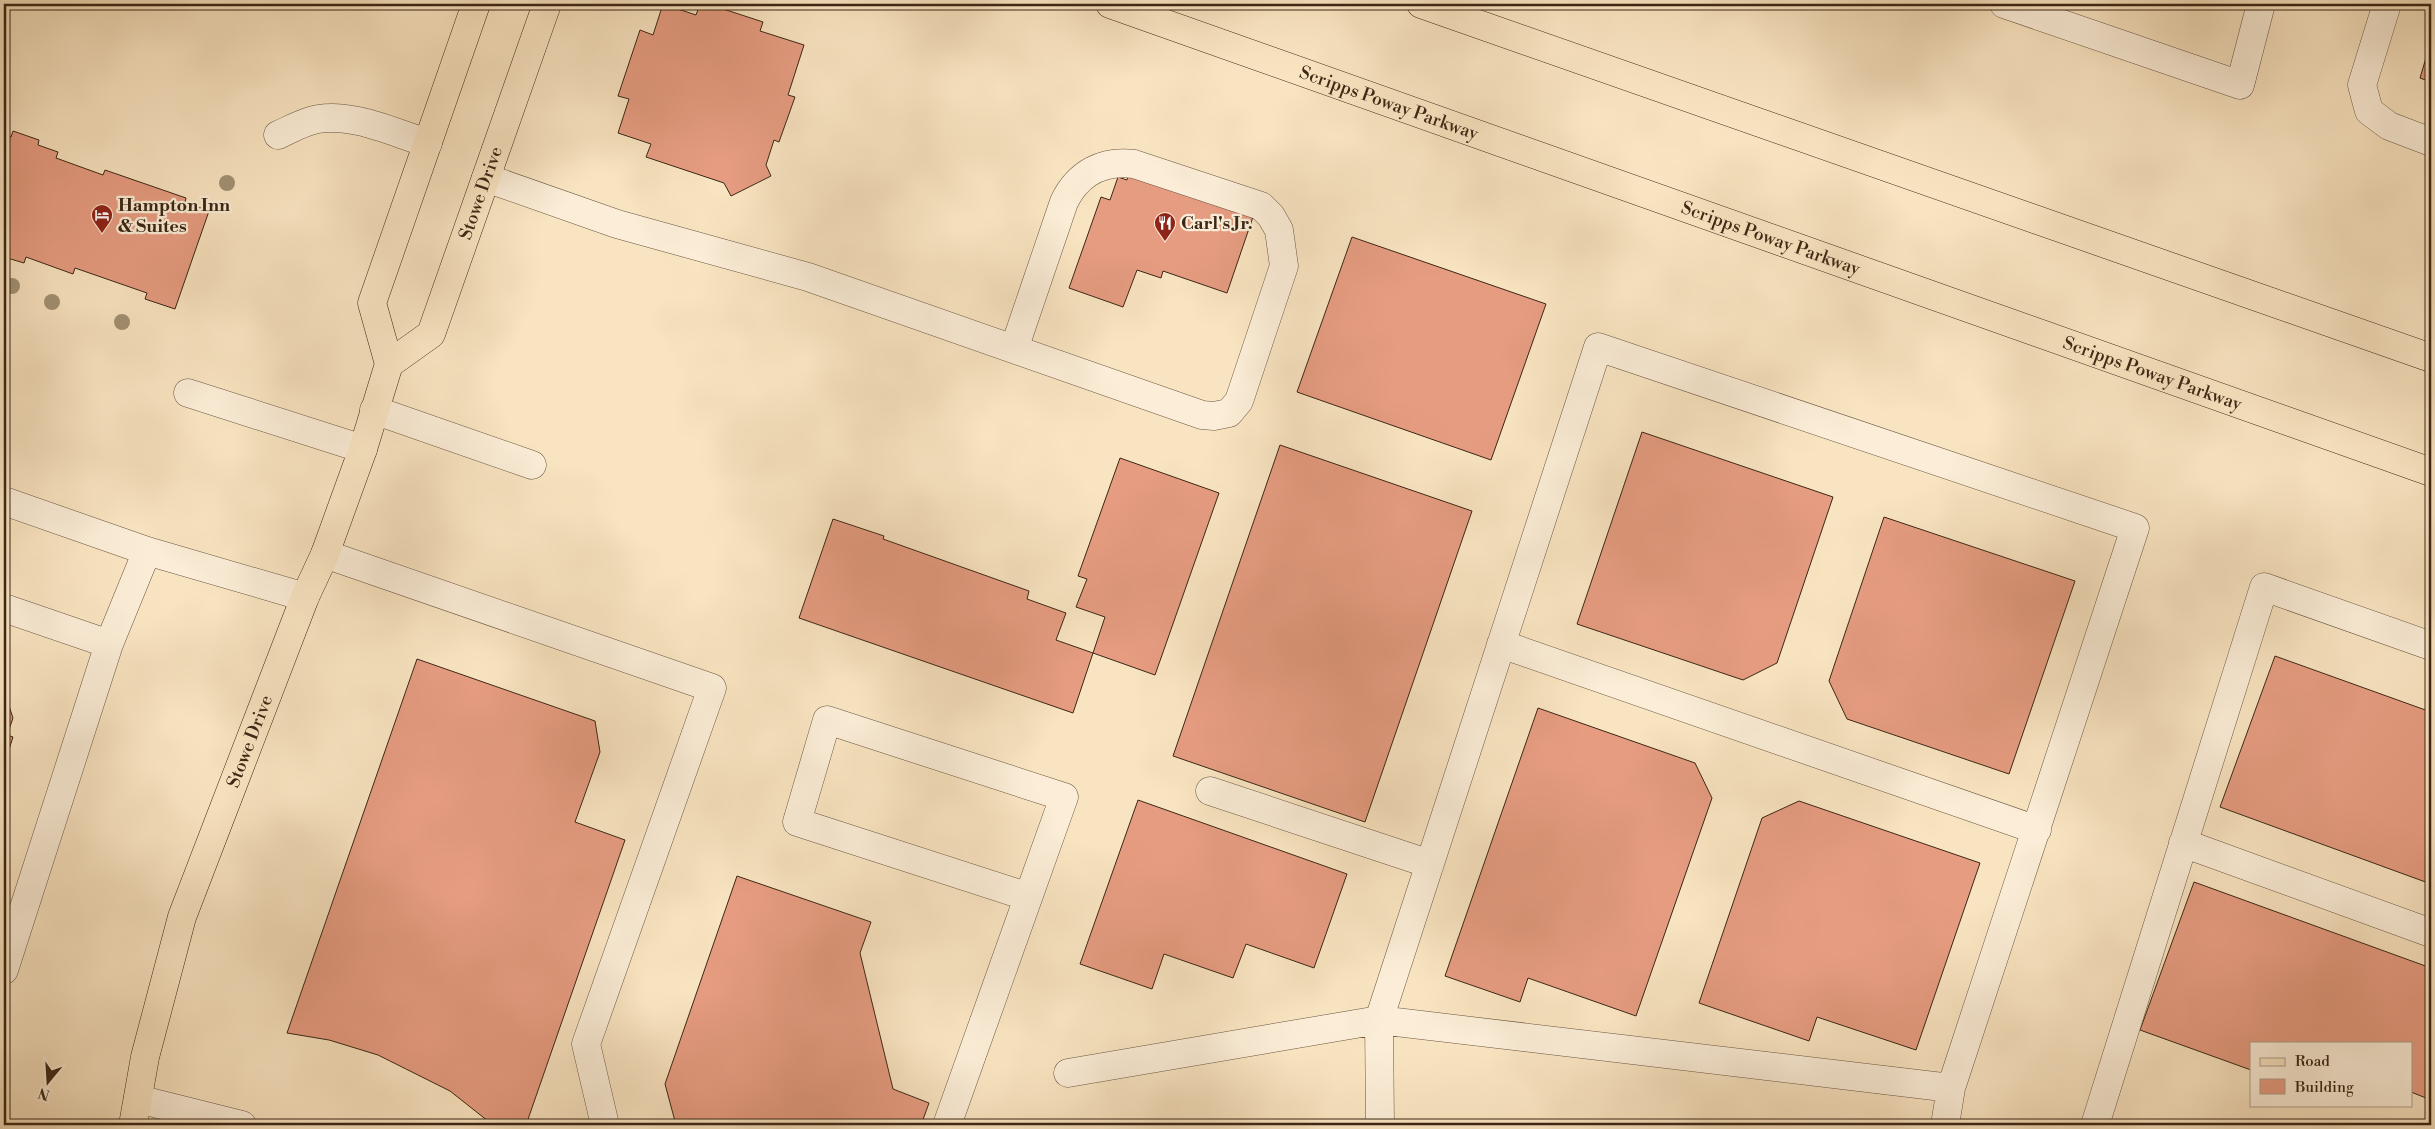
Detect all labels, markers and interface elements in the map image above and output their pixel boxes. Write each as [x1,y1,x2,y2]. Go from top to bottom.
street label: Scripps Poway Parkway [1296,61,1482,145]
street label: Stowe Drive [454,143,508,243]
place label: Hampton Inn & Suites [118,194,230,238]
street label: Scripps Poway Parkway [1678,196,1864,280]
hotel icon: Hampton Inn & Suites [90,203,114,234]
restaurant icon: Carl's Jr. [1153,211,1177,242]
place label: Carl's Jr. [1181,212,1253,235]
street label: Scripps Poway Parkway [2060,331,2245,416]
street label: Stowe Drive [221,692,278,791]
legend [2250,1042,2412,1106]
text: Road [2295,1052,2330,1071]
north arrow [22,1056,72,1106]
text: Building [2294,1078,2354,1097]
text: N [36,1083,52,1104]

